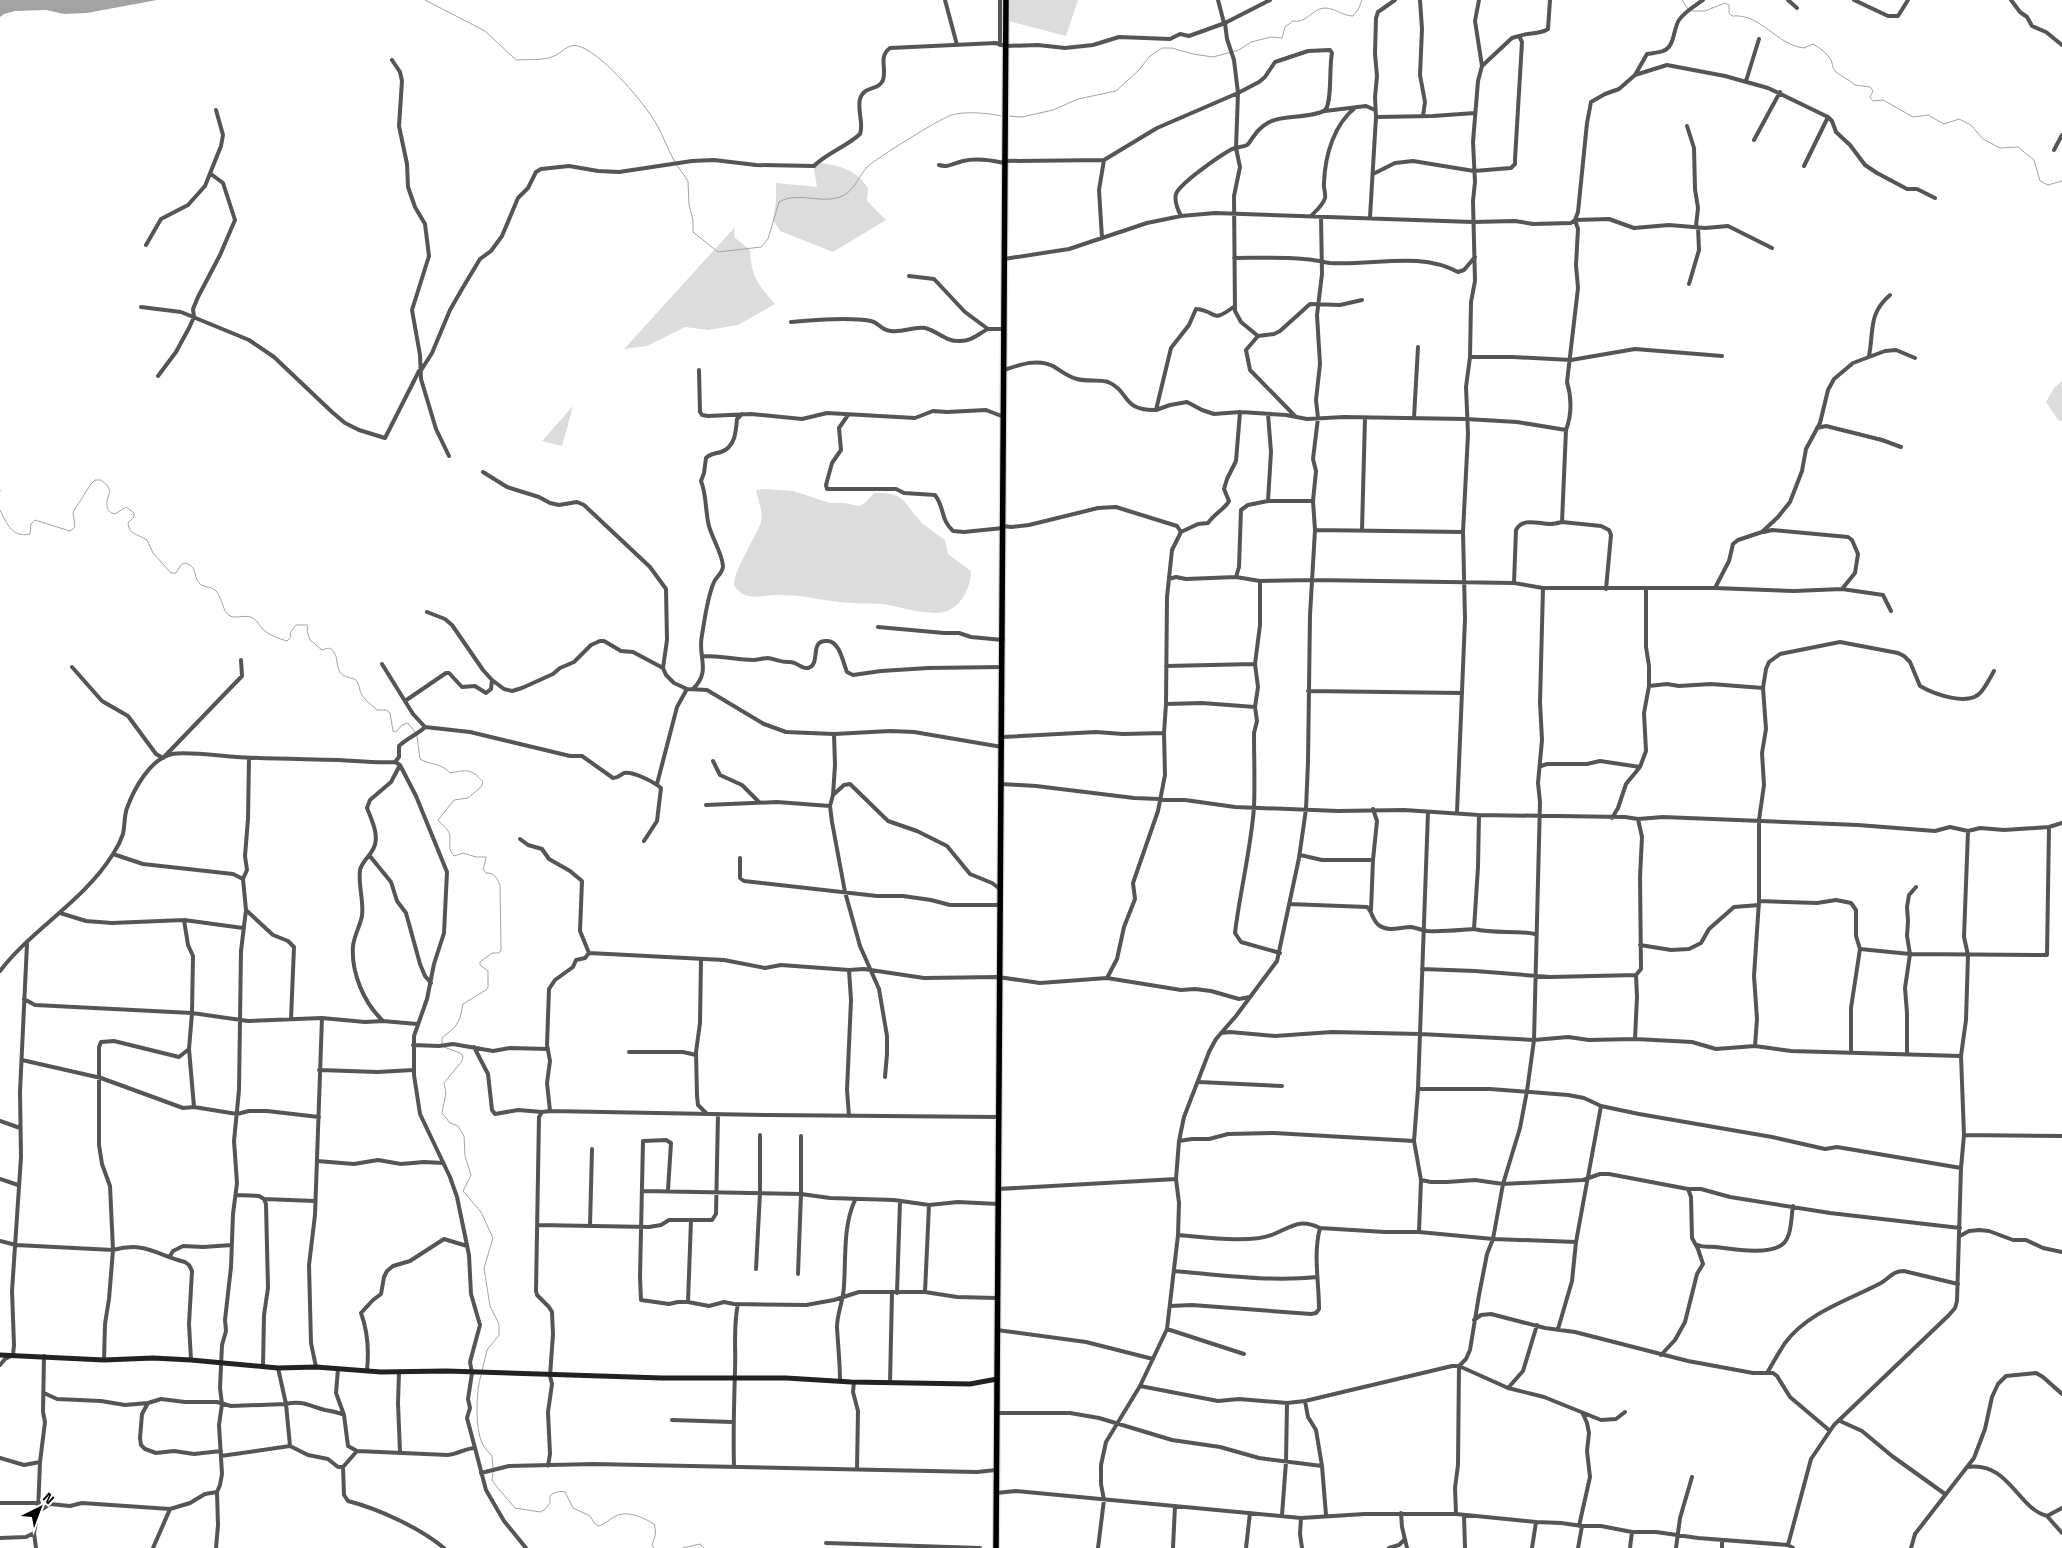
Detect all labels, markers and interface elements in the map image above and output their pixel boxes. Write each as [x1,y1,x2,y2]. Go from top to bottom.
north arrow [15,1483,65,1533]
text: N [38,1487,60,1509]

